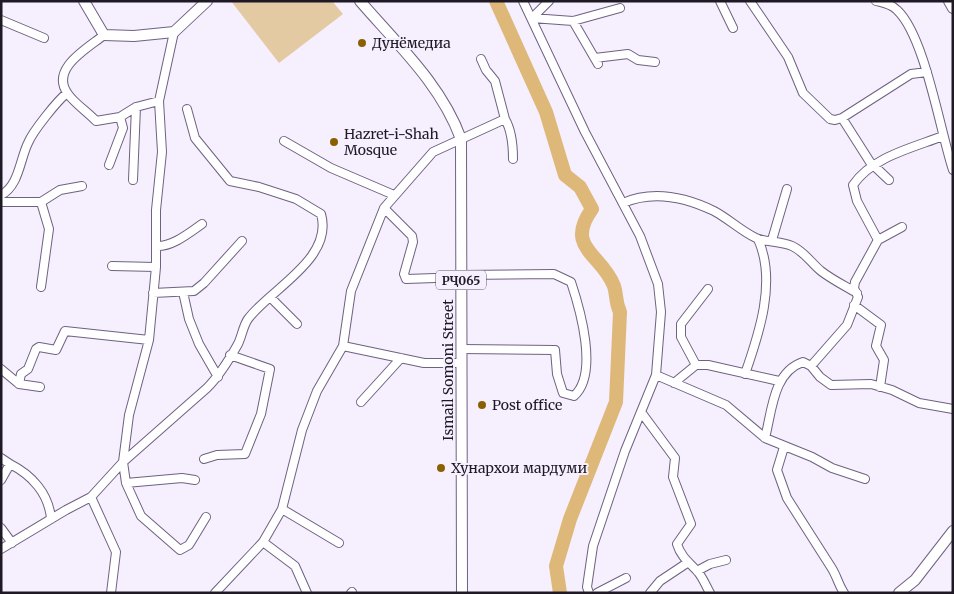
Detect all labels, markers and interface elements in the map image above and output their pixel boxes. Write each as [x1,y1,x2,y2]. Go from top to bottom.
place label: Дунёмедиа [372,34,451,52]
marker: Дунёмедиа [356,37,368,49]
place label: Hazret-i-Shah Mosque [344,125,439,159]
marker: Hazret-i-Shah Mosque [328,136,340,148]
road number: РҶ065 [436,270,486,290]
street label: Ismail Somoni Street [439,299,457,441]
place label: Post office [492,396,562,414]
marker: Post office [476,399,488,411]
place label: Хунархои мардуми [451,459,588,477]
marker: Хунархои мардуми [435,462,447,474]

